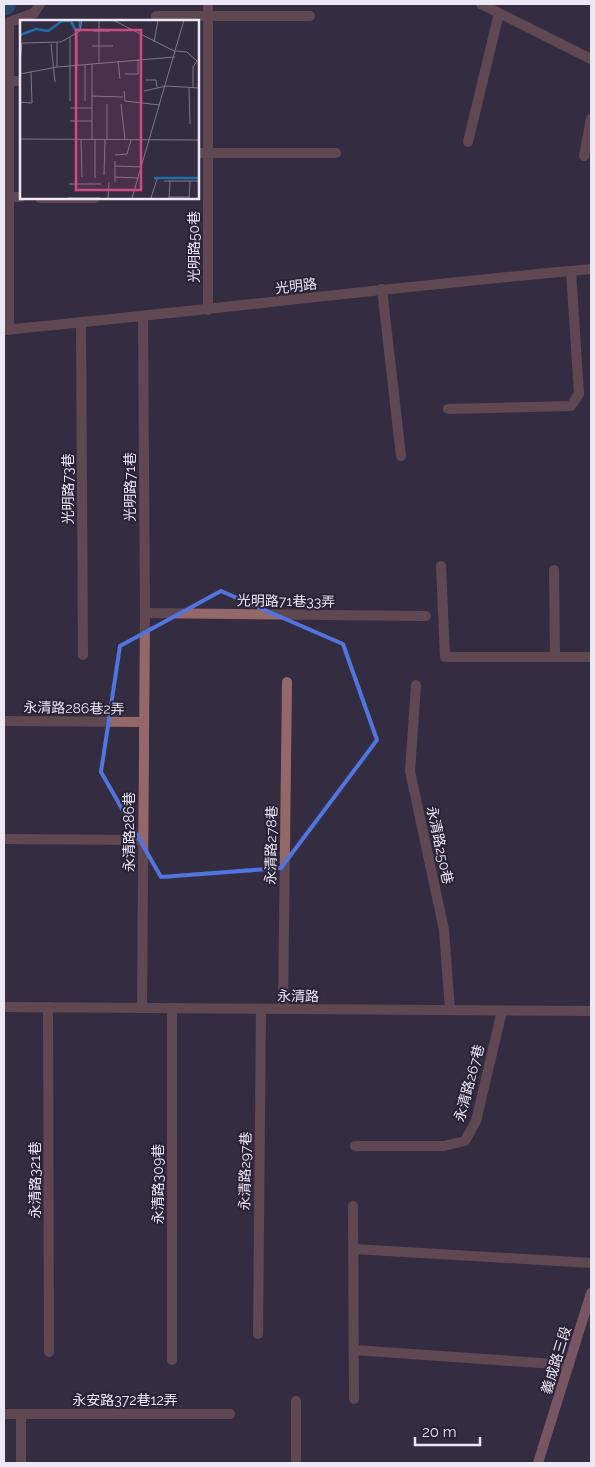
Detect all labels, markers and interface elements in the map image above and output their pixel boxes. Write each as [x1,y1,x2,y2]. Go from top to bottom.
inset map [20,20,199,199]
street label: 光明路50巷 [186,211,202,283]
street label: 光明路 [274,276,318,296]
street label: 光明路71巷 [122,452,138,522]
street label: 光明路73巷 [60,454,76,524]
street label: 光明路71巷33弄 [237,592,335,610]
street label: 永清路286巷2弄 [23,699,125,717]
street label: 永清路286巷 [121,792,137,872]
street label: 永清路250巷 [424,804,456,886]
street label: 永清路278巷 [262,805,280,885]
street label: 永清路 [277,988,319,1004]
street label: 永清路267巷 [451,1043,487,1123]
street label: 永清路297巷 [236,1131,254,1211]
street label: 永清路321巷 [27,1142,43,1218]
street label: 永清路309巷 [150,1144,166,1224]
street label: 義成路三段 [538,1324,574,1396]
street label: 永安路372巷12弄 [72,1392,178,1408]
scale bar [415,1414,480,1446]
text: 20 m [422,1423,457,1441]

